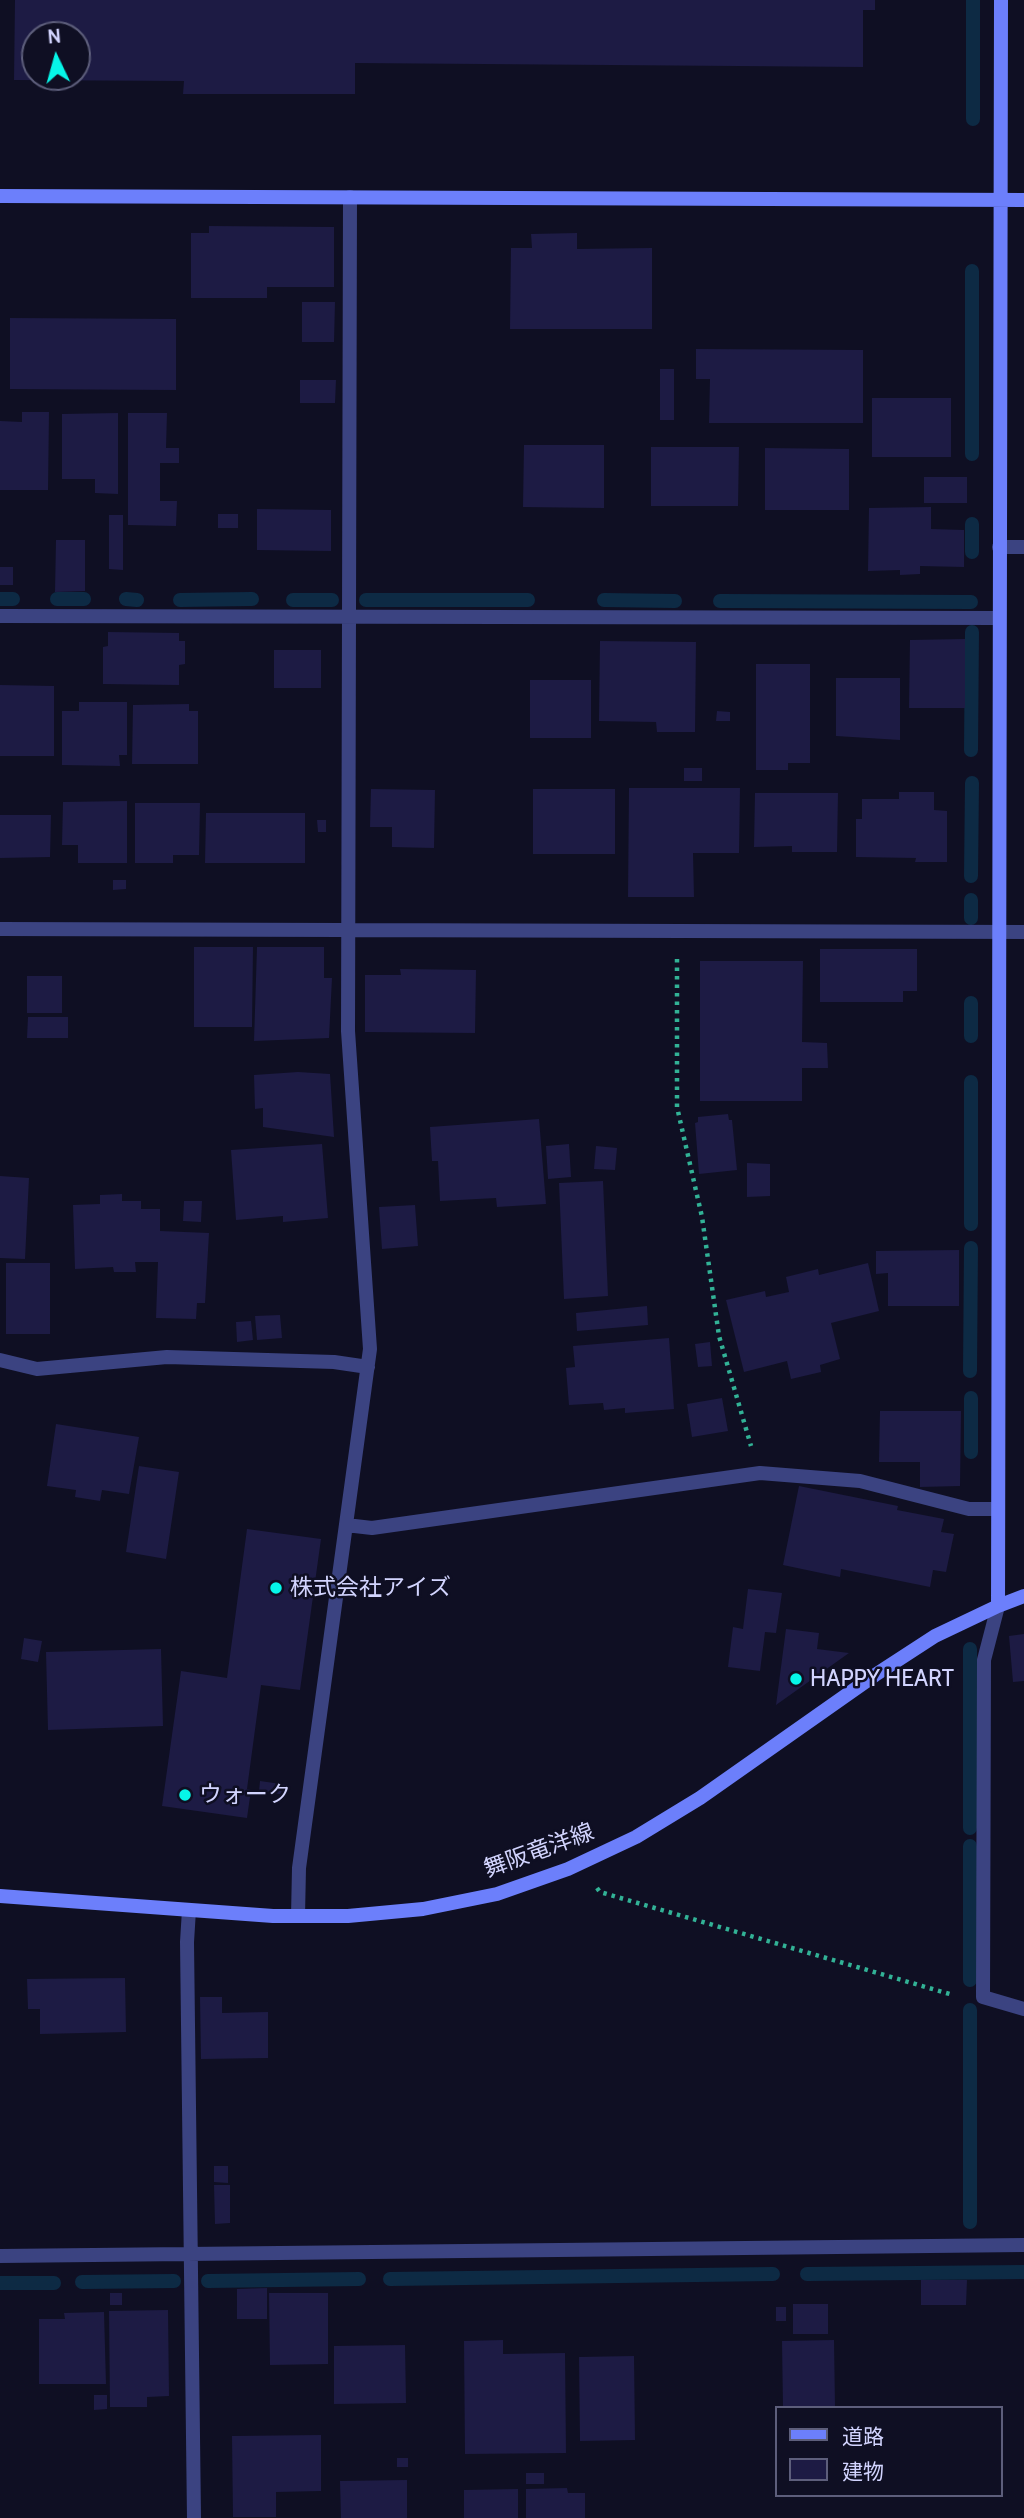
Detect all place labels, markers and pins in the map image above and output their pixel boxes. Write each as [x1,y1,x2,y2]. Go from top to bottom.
place label: 株式会社アイズ [290,1574,451,1602]
marker: 株式会社アイズ [268,1580,284,1596]
place label: HAPPY HEART [810,1665,954,1693]
marker: HAPPY HEART [788,1671,804,1687]
place label: ウォーク [199,1781,291,1809]
marker: ウォーク [177,1787,193,1803]

